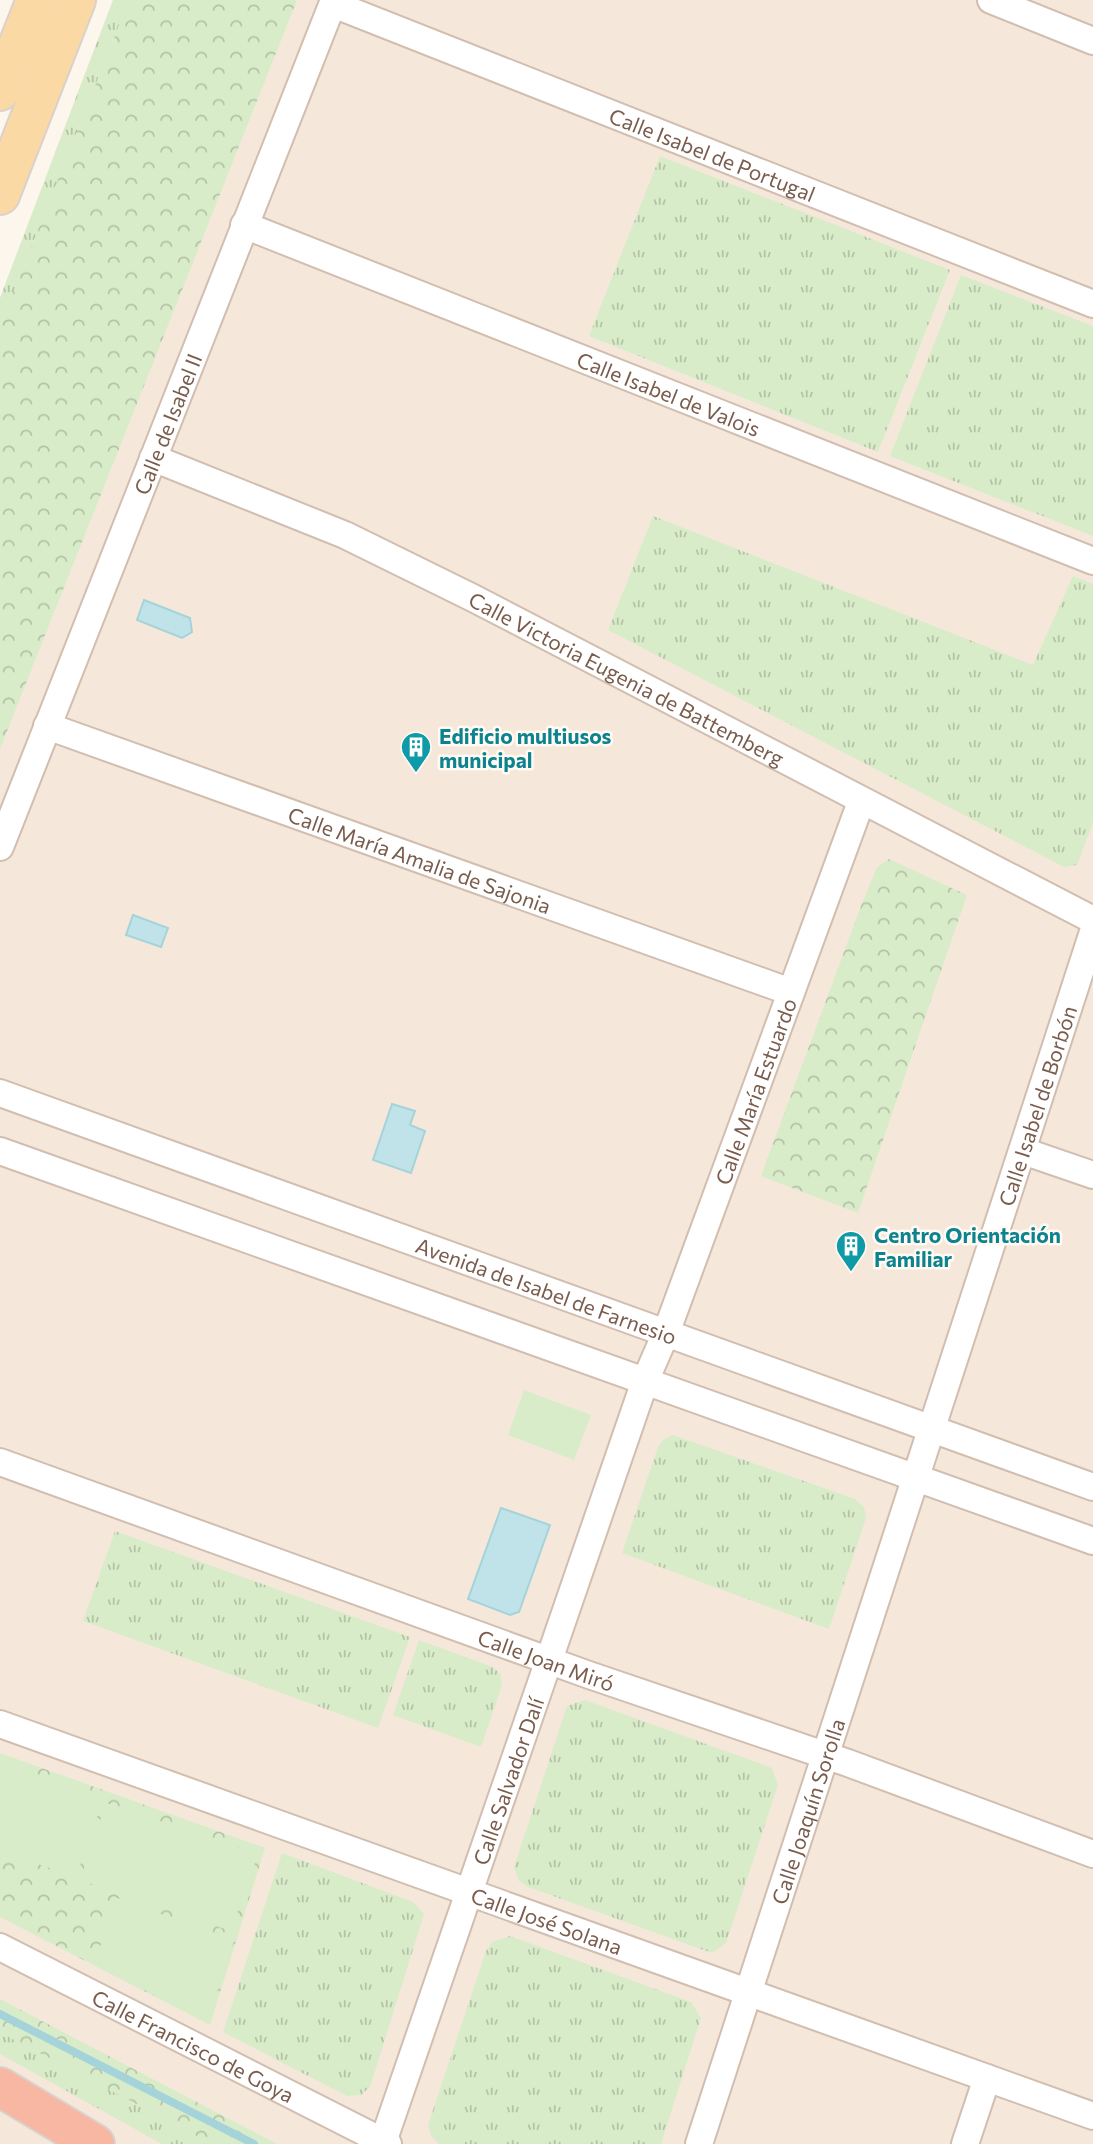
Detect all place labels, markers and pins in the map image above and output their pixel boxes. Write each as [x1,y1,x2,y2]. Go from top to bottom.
place label: Edificio multiusos municipal [439,723,612,772]
building icon: Edificio multiusos municipal [399,730,433,774]
place label: Centro Orientación Familiar [874,1222,1061,1271]
building icon: Centro Orientación Familiar [834,1229,868,1273]

